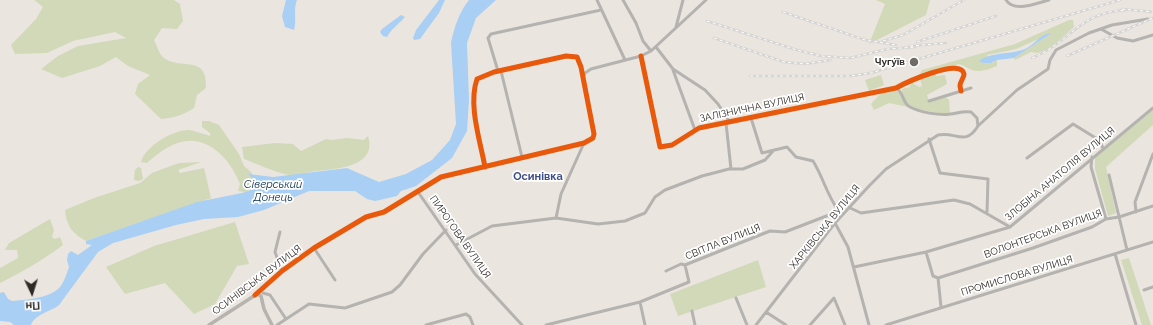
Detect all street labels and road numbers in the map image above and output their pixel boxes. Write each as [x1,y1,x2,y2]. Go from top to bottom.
street label: ЗАЛІЗНИЧНА ВУЛИЦЯ [699,91,805,125]
street label: ЗЛОБІНА АНАТОЛІЯ ВУЛИЦЯ [1003,125,1117,223]
street label: ХАРКІВСЬКА ВУЛИЦЯ [787,183,863,271]
street label: ПИРОГОВА ВУЛИЦЯ [427,193,493,281]
street label: ВОЛОНТЕРСЬКА ВУЛИЦЯ [982,207,1104,261]
street label: СВІТЛА ВУЛИЦЯ [684,221,762,263]
street label: ОСИНІВСЬКА ВУЛИЦЯ [210,243,304,317]
street label: ПРОМИСЛОВА ВУЛИЦЯ [960,253,1074,299]

